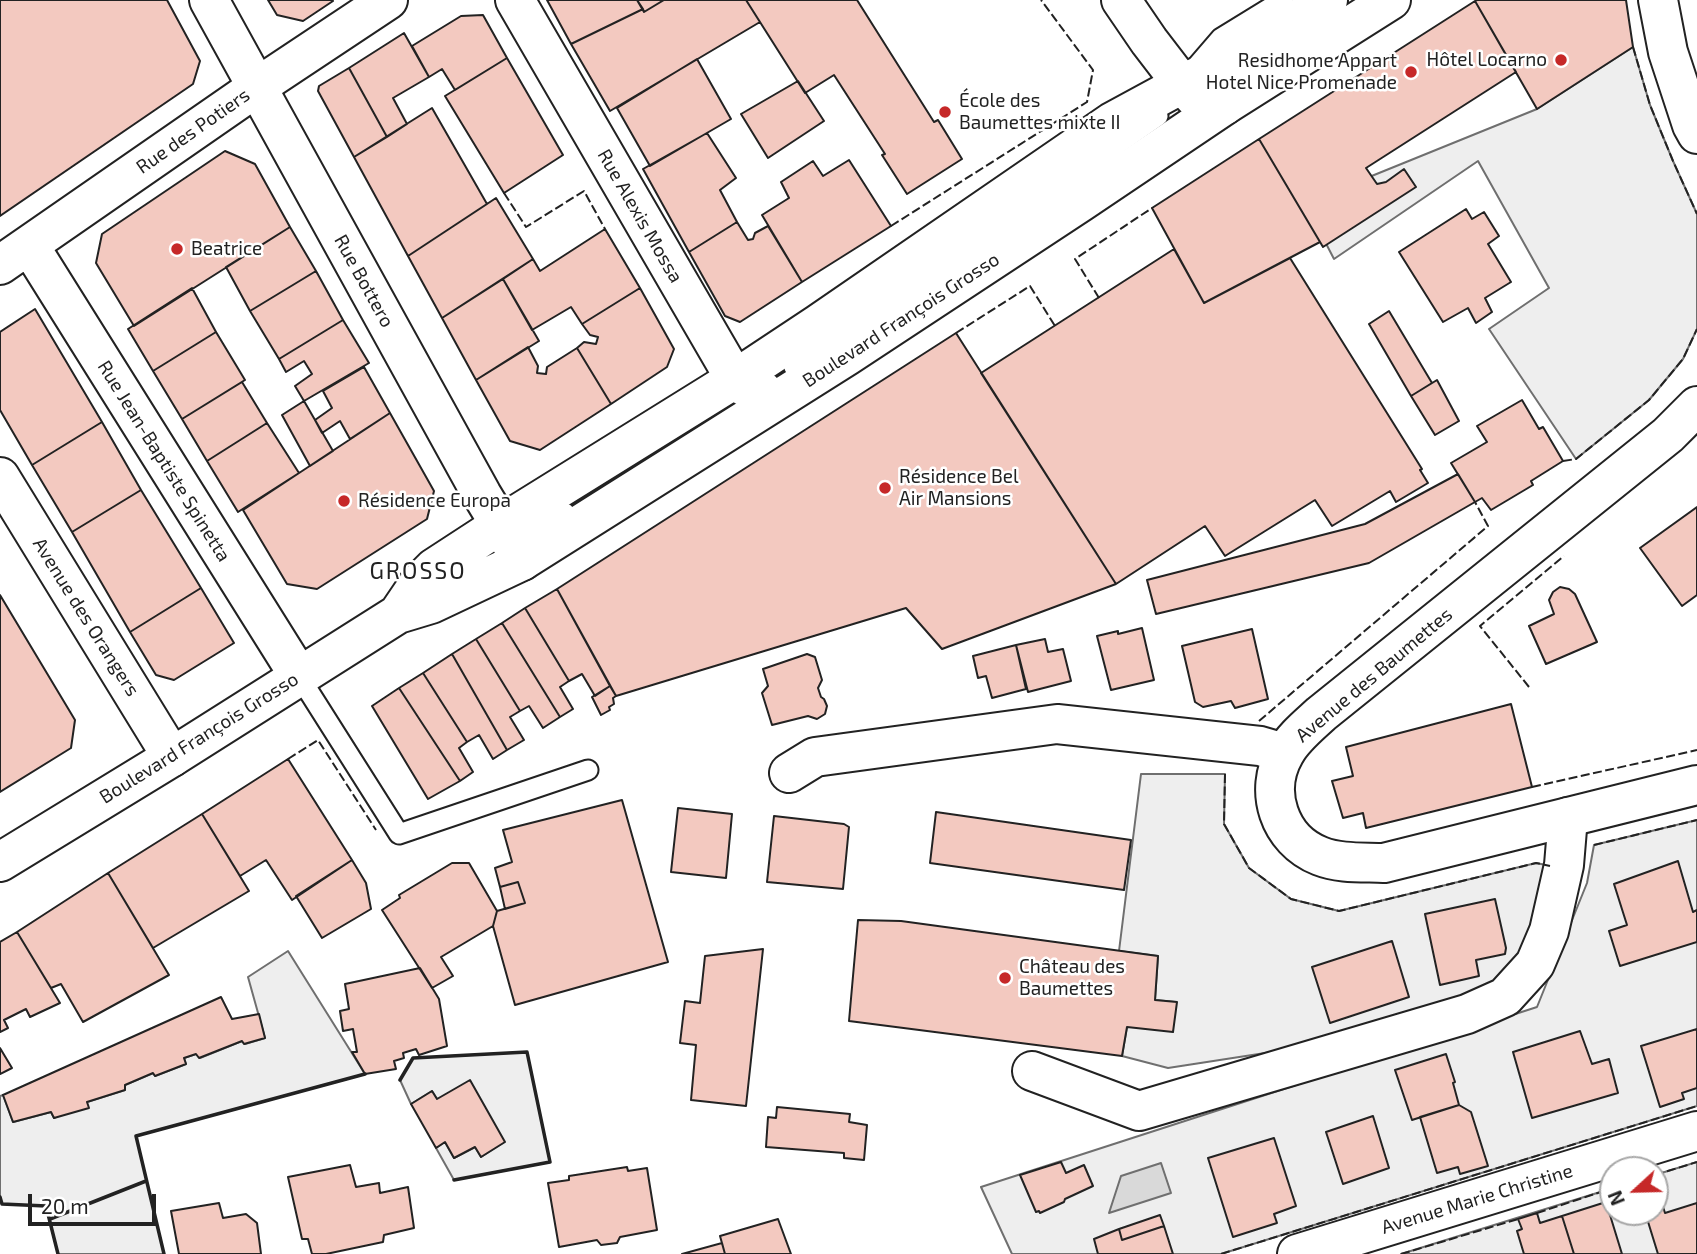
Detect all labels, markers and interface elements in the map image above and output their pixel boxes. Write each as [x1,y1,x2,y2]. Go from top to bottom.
place label: Hôtel Locarno [1427,49,1547,71]
place label: Residhome Appart Hotel Nice Promenade [1206,50,1397,94]
marker: Hôtel Locarno [1553,52,1569,68]
marker: Residhome Appart Hotel Nice Promenade [1403,64,1419,80]
street label: Rue des Potiers [132,83,254,179]
place label: École des Baumettes mixte II [959,90,1120,134]
marker: École des Baumettes mixte II [937,104,953,120]
street label: Rue Alexis Mossa [593,145,687,287]
street label: Rue Bottero [329,231,399,331]
place label: Beatrice [191,238,262,260]
marker: Beatrice [169,241,185,257]
street label: Boulevard François Grosso [798,248,1004,392]
street label: Rue Jean-Baptiste Spinetta [93,356,235,566]
place label: Résidence Bel Air Mansions [899,466,1019,510]
marker: Résidence Bel Air Mansions [877,480,893,496]
place label: Résidence Europa [358,490,511,512]
marker: Résidence Europa [336,493,352,509]
street label: Avenue des Orangers [28,534,144,700]
district label: GROSSO [370,557,466,585]
street label: Avenue des Baumettes [1291,603,1457,747]
street label: Boulevard François Grosso [95,667,303,809]
place label: Château des Baumettes [1019,956,1125,1000]
marker: Château des Baumettes [997,970,1013,986]
north arrow [1599,1156,1669,1226]
street label: Avenue Marie Christine [1379,1159,1575,1239]
scale bar [32,1180,159,1224]
text: N [1603,1188,1629,1209]
text: 20 m [41,1193,89,1218]

